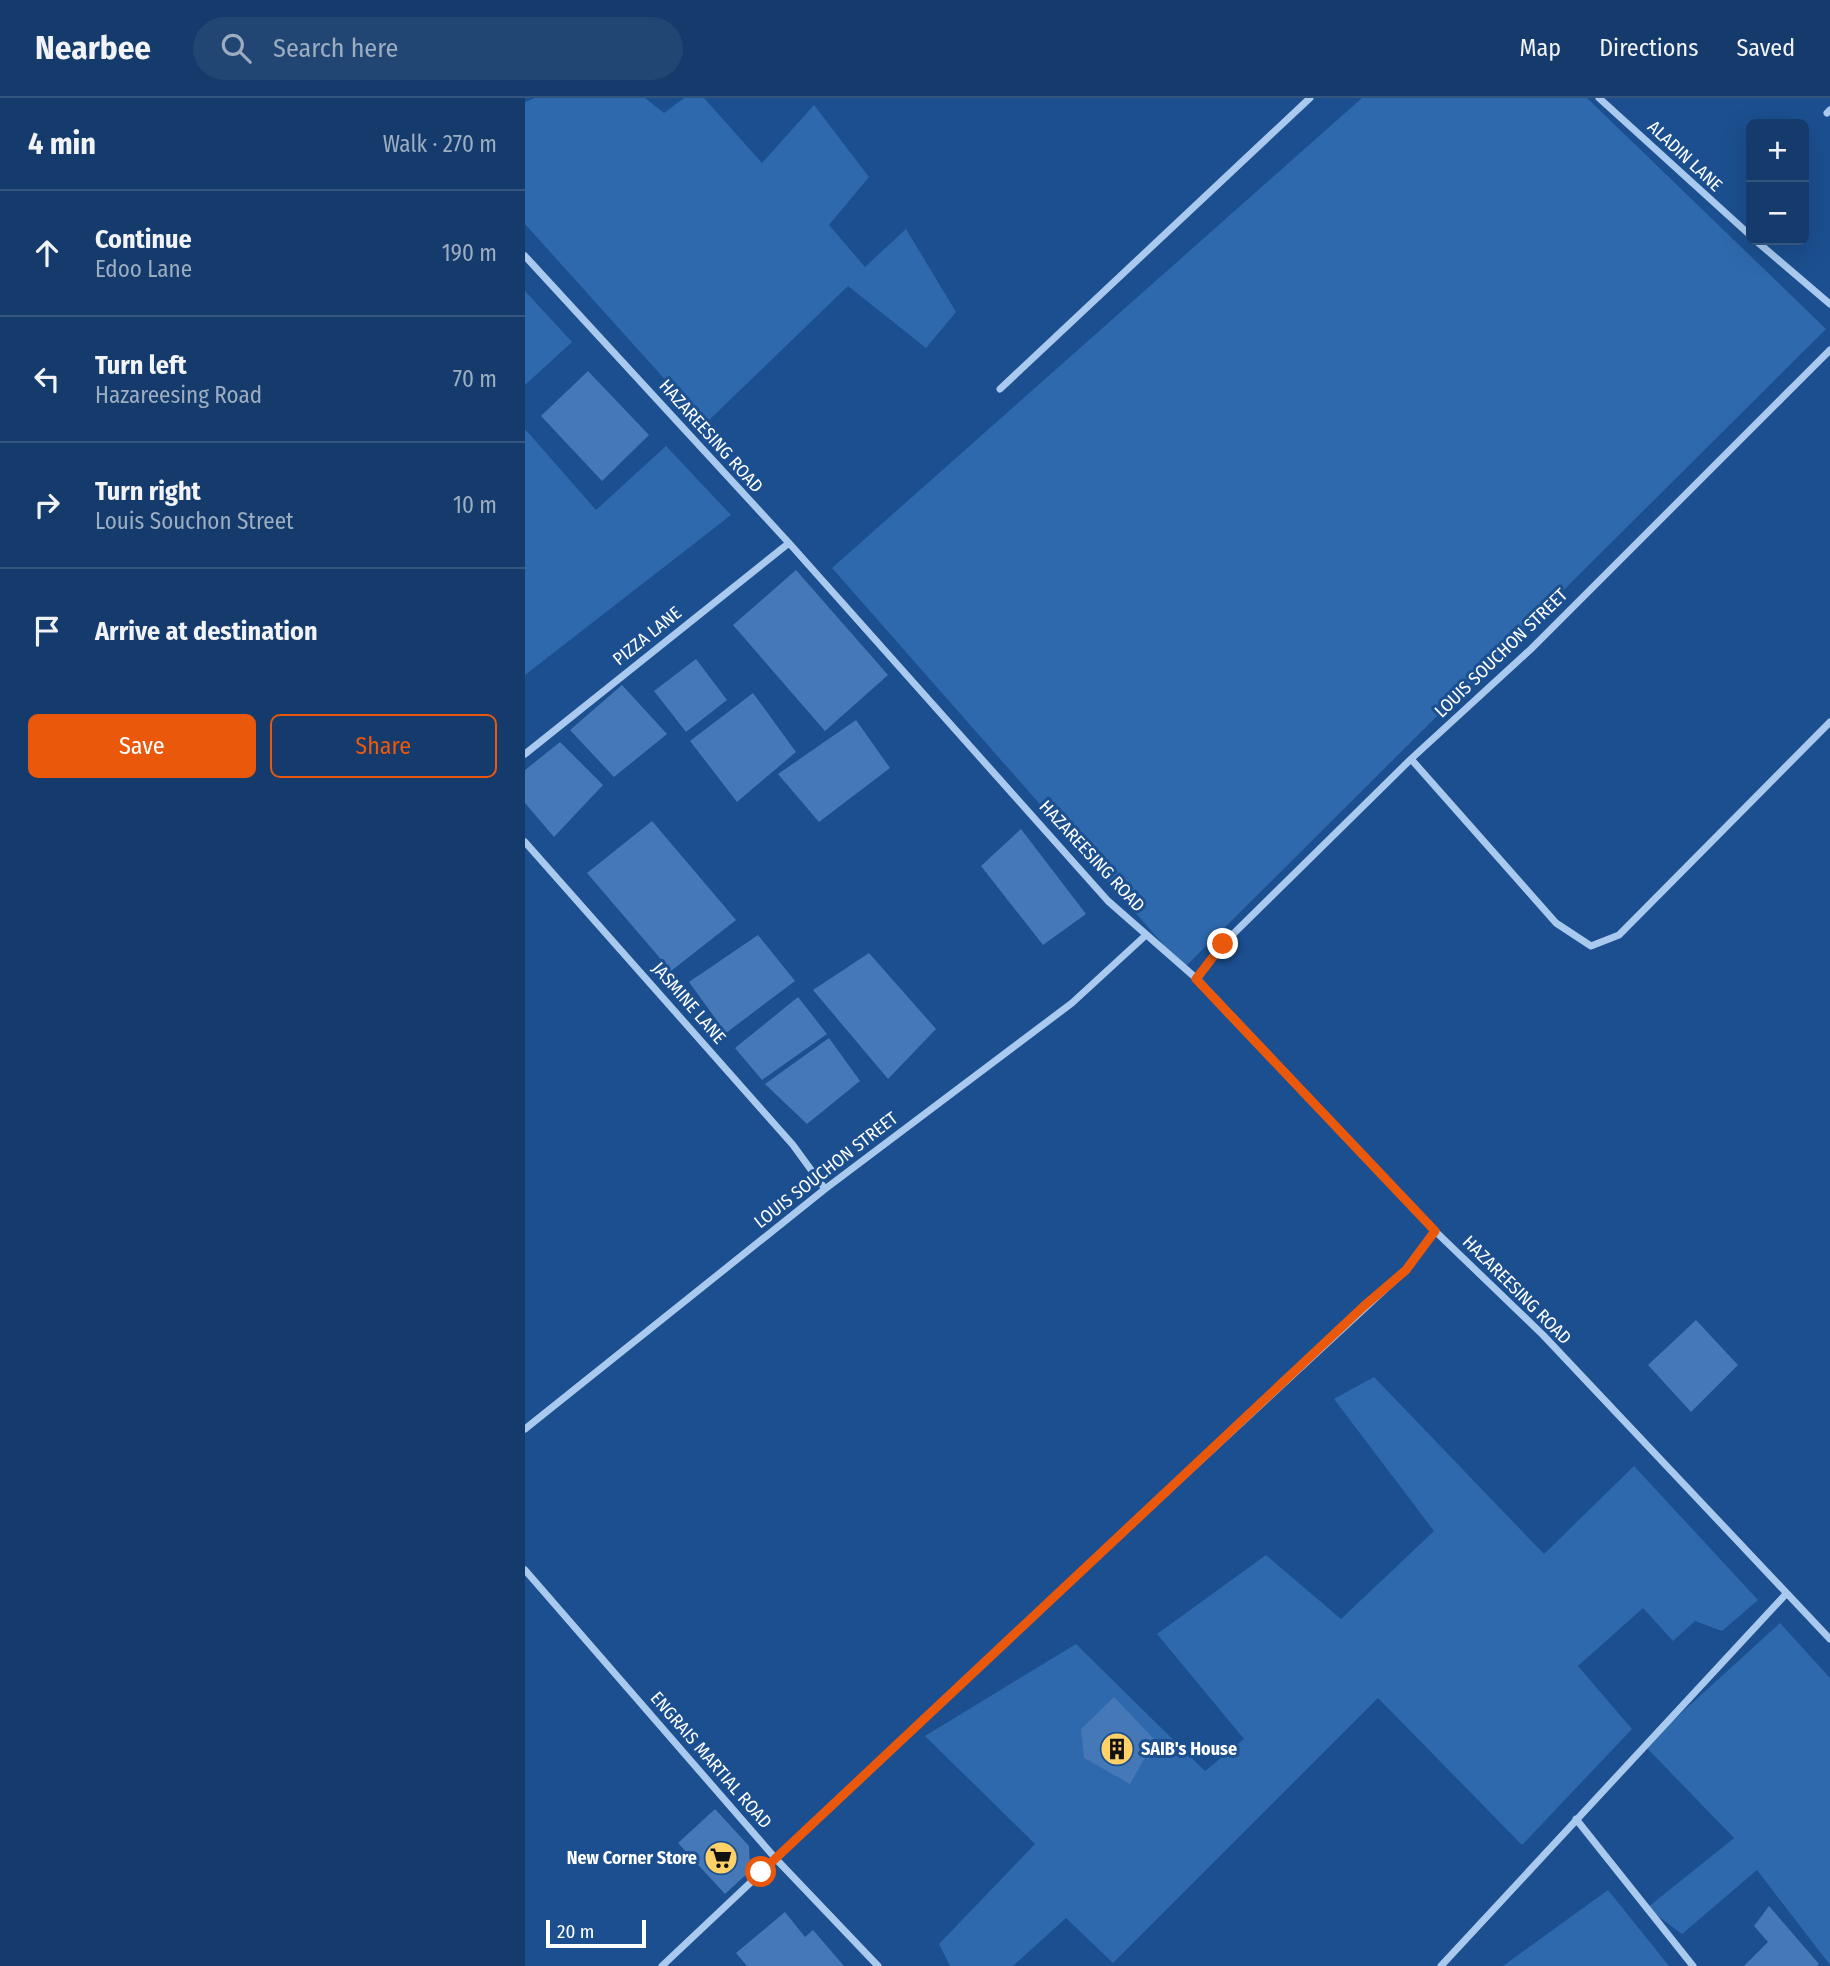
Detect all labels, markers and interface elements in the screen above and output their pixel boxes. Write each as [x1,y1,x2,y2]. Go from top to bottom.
search box [193,17,683,80]
text: Nearbee [35,28,151,68]
icon: search [217,29,255,67]
text: Search here [273,33,398,64]
text: Map [1520,34,1561,62]
text: Directions [1599,34,1698,62]
text: Saved [1736,34,1795,62]
street label: ALADIN LANE [1643,116,1727,196]
map controls [1746,119,1809,245]
button: + [1746,119,1809,182]
text: 4 min [28,126,96,162]
text: Walk · 270 m [383,130,497,158]
button: − [1746,182,1809,245]
text: Continue [95,224,192,255]
icon: ahead [28,234,66,272]
text: 190 m [442,239,497,267]
text: Edoo Lane [95,255,192,283]
text: Turn left [95,350,187,381]
icon: left [28,360,66,398]
text: 70 m [453,365,497,393]
street label: HAZAREESING ROAD [654,375,768,497]
text: Hazareesing Road [95,381,262,409]
text: Turn right [95,476,201,507]
icon: right [28,486,66,524]
text: 10 m [453,491,497,519]
text: Louis Souchon Street [95,507,294,535]
street label: LOUIS SOUCHON STREET [1430,583,1572,722]
street label: PIZZA LANE [608,602,686,670]
icon: arrive [28,612,66,650]
text: Arrive at destination [95,616,318,647]
button: Save [28,714,256,778]
button: Share [270,714,497,778]
street label: HAZAREESING ROAD [1035,796,1149,916]
route end [1207,928,1238,959]
street label: JASMINE LANE [648,958,730,1048]
street label: LOUIS SOUCHON STREET [750,1107,903,1233]
street label: HAZAREESING ROAD [1458,1231,1576,1349]
street label: ENGRAIS MARTIAL ROAD [646,1687,776,1833]
building icon: SAIB's House [1098,1730,1136,1768]
place label: SAIB's House [1141,1738,1237,1760]
supermarket icon: New Corner Store [702,1839,740,1877]
place label: New Corner Store [567,1847,697,1869]
route start [745,1856,776,1887]
scale bar [546,1917,646,1949]
text: 20 m [557,1920,594,1943]

